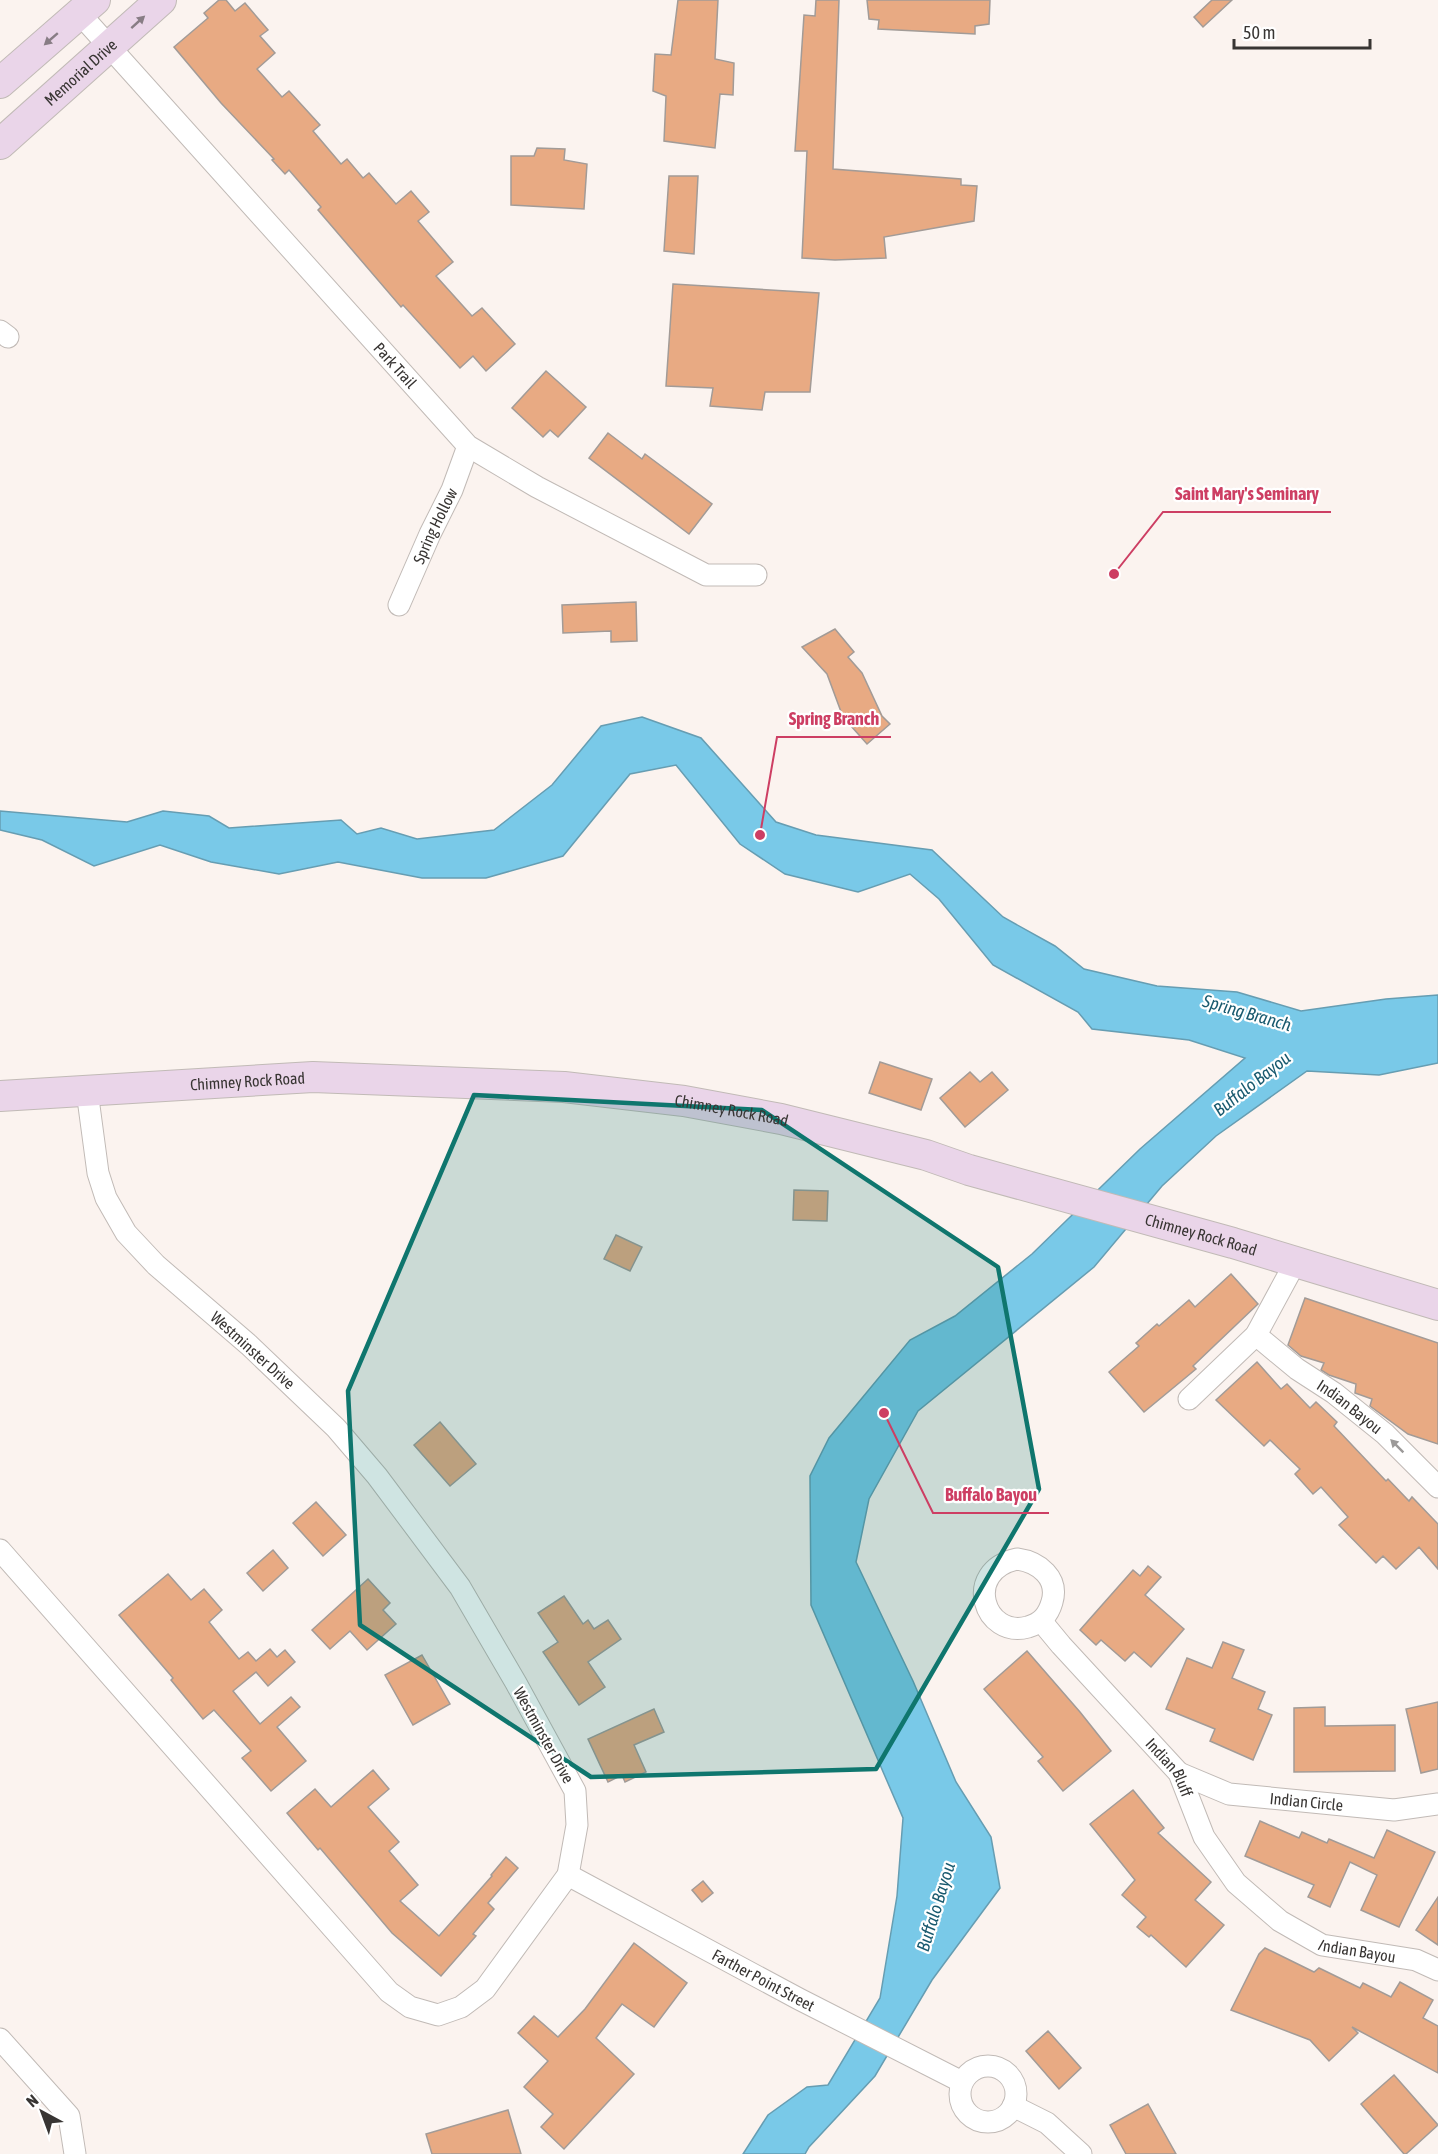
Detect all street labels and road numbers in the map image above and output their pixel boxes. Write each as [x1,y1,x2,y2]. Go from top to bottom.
street label: Memorial Drive [41,35,120,109]
street label: Park Trail [370,339,421,392]
street label: Spring Hollow [409,485,461,566]
street label: Chimney Rock Road [190,1069,306,1093]
street label: Chimney Rock Road [674,1091,790,1130]
street label: Chimney Rock Road [1143,1210,1259,1259]
street label: Westminster Drive [207,1308,299,1392]
street label: Indian Bayou [1314,1376,1386,1437]
street label: Westminster Drive [510,1684,578,1786]
street label: Indian Bluff [1142,1734,1196,1799]
street label: Indian Circle [1269,1789,1344,1814]
street label: Indian Bayou [1315,1936,1397,1966]
street label: Farther Point Street [709,1945,818,2015]

